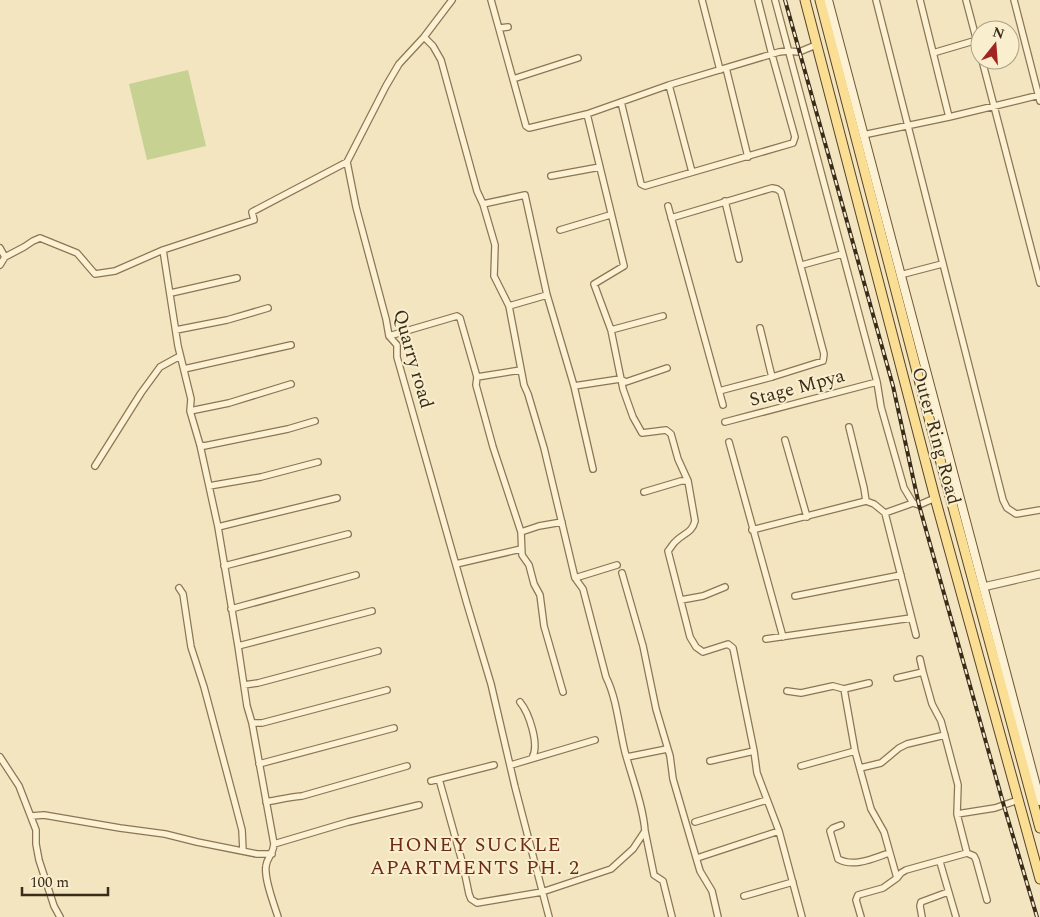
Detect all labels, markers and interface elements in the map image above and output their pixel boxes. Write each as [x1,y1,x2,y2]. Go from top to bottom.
north arrow [970,20,1020,70]
text: N [990,21,1007,45]
street label: Quarry road [385,306,441,412]
street label: Stage Mpya [746,361,849,415]
street label: Outer Ring Road [904,364,968,508]
district label: HONEY SUCKLE APARTMENTS PH. 2 [370,830,580,883]
scale bar [22,864,109,896]
text: 100 m [30,871,69,894]

